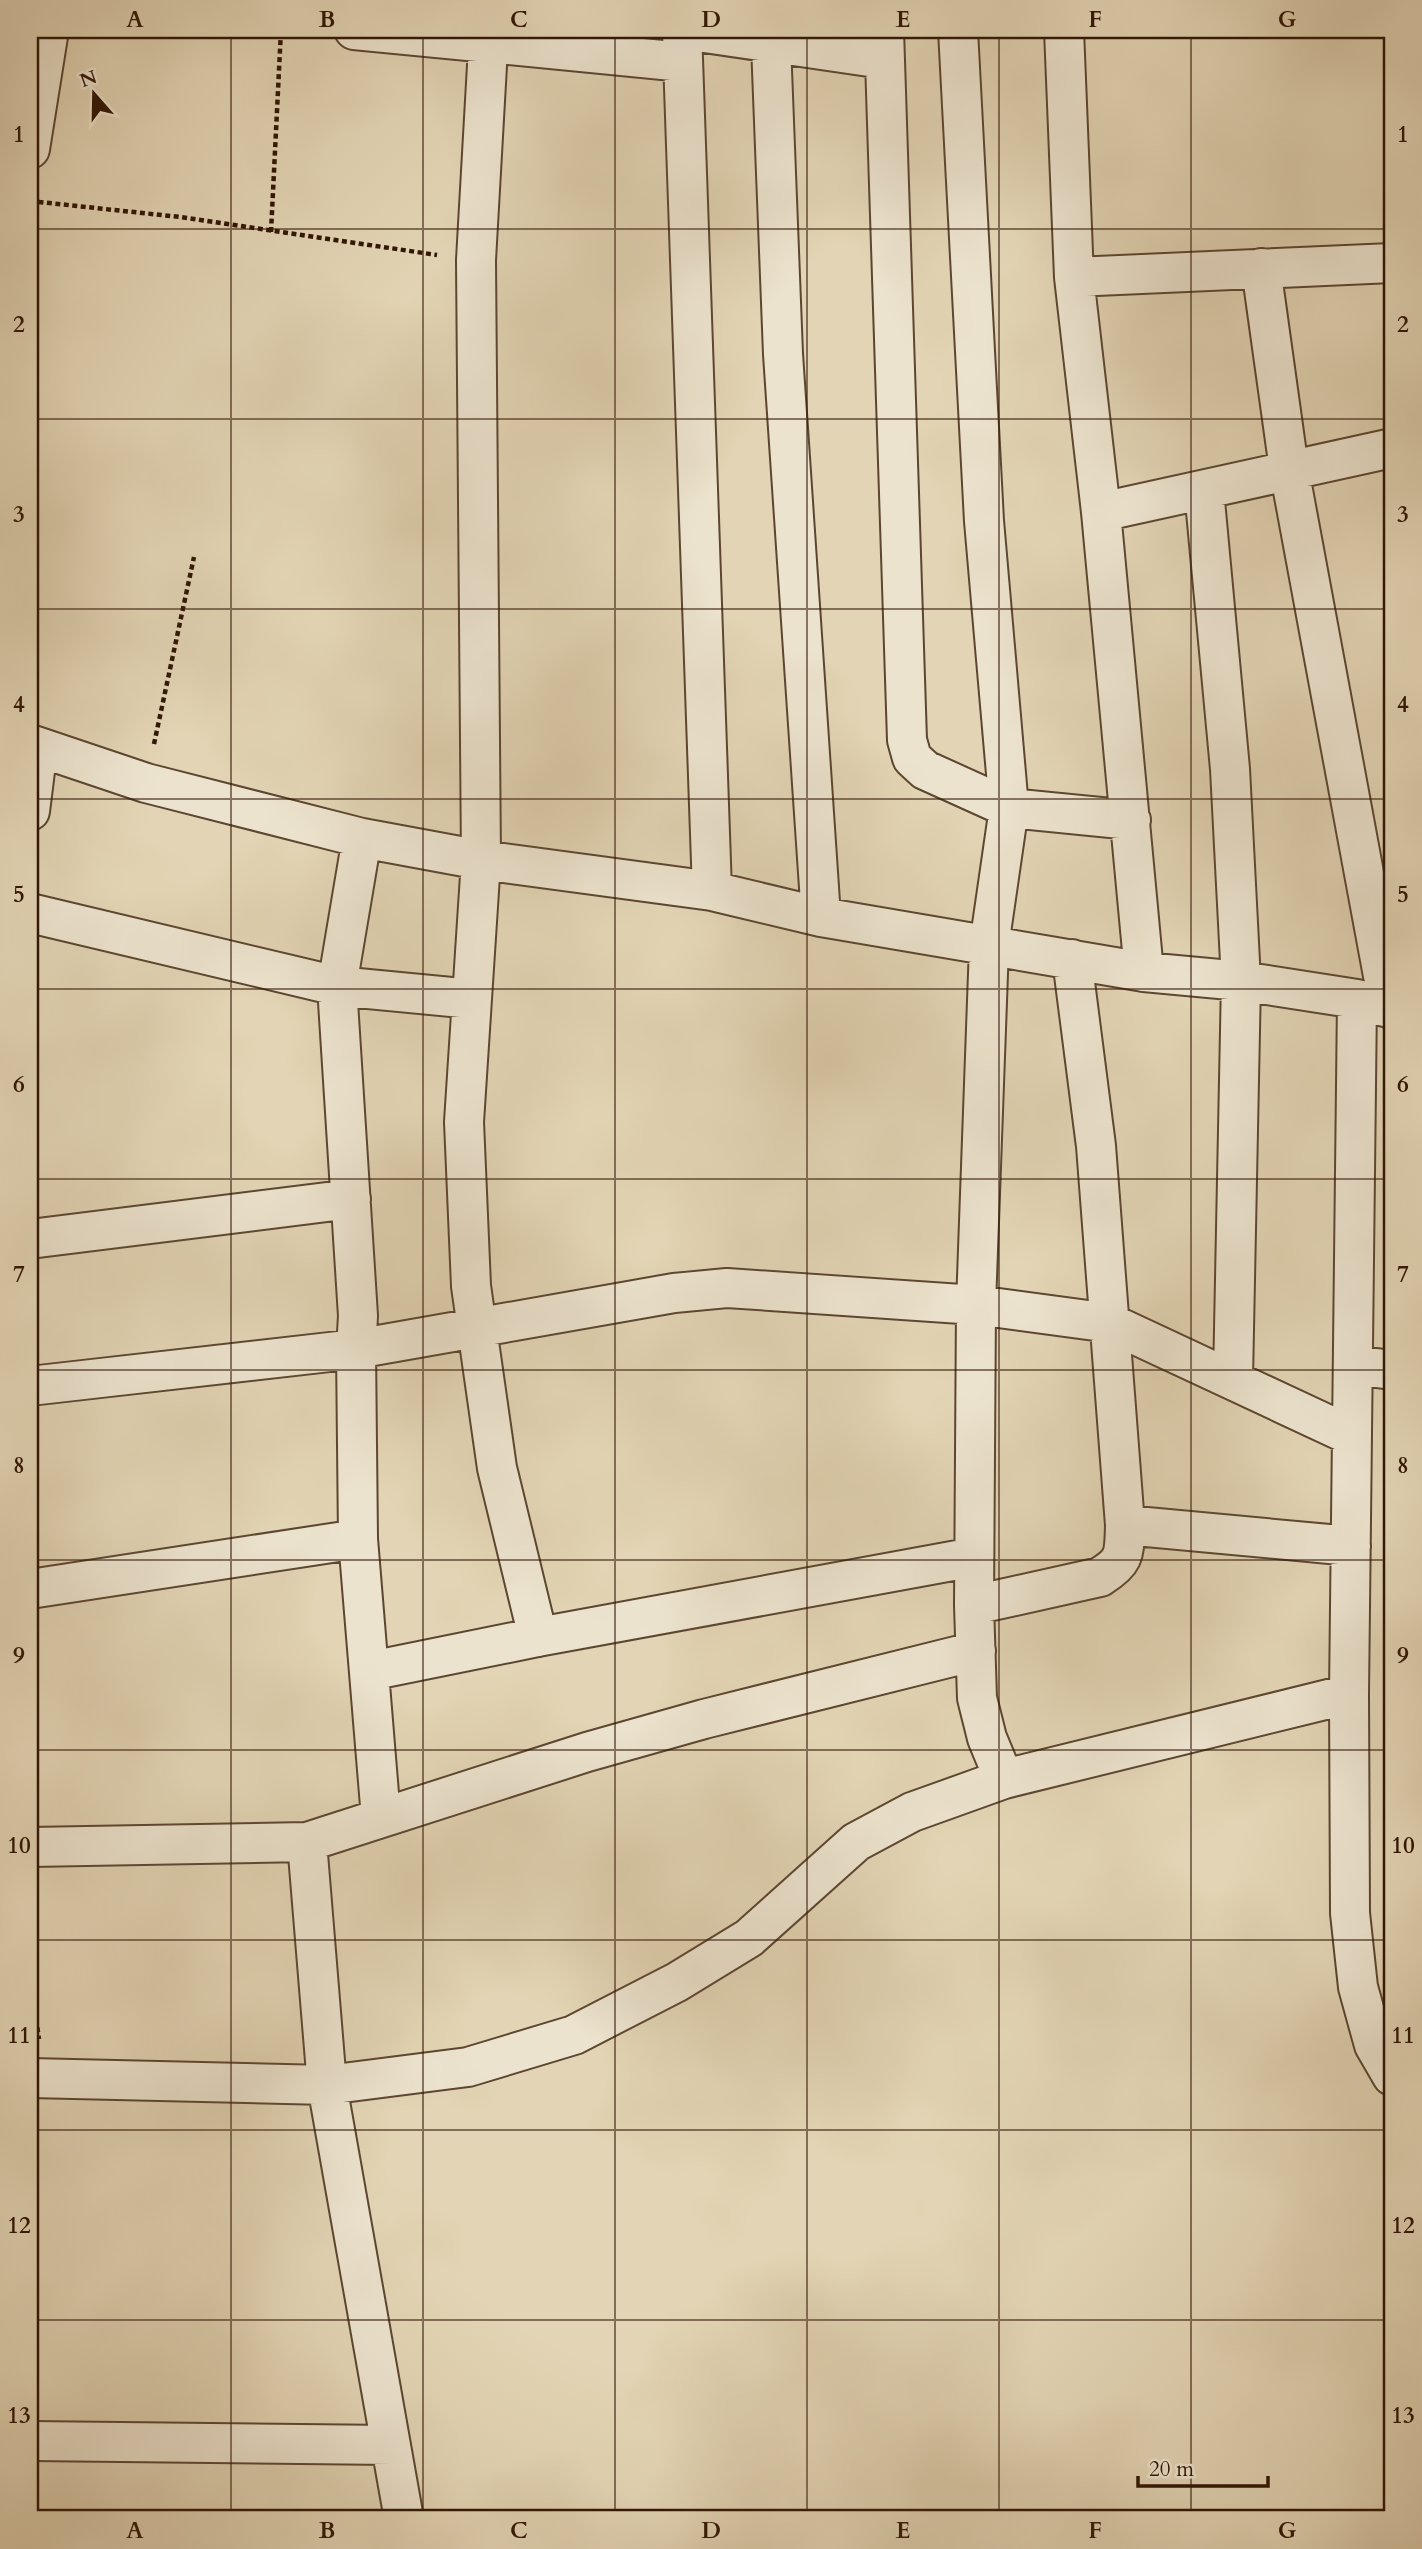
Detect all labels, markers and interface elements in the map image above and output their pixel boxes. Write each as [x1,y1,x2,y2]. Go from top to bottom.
text: A [126,4,144,35]
text: B [319,4,335,35]
text: C [510,4,528,35]
text: D [701,4,721,35]
text: E [896,4,910,35]
text: F [1088,4,1102,35]
text: G [1278,4,1297,35]
north arrow [60,60,130,130]
text: N [76,64,101,94]
text: 1 [13,119,25,150]
text: 1 [1397,119,1409,150]
text: 2 [13,309,25,340]
text: 2 [1397,309,1409,340]
text: 3 [13,499,25,530]
text: 3 [1397,499,1409,530]
text: 4 [13,689,25,720]
text: 4 [1397,689,1409,720]
text: 5 [13,879,25,910]
text: 5 [1397,879,1409,910]
text: 6 [13,1069,25,1100]
text: 6 [1397,1069,1409,1100]
text: 7 [13,1259,25,1290]
text: 7 [1397,1259,1409,1290]
text: 8 [13,1450,25,1481]
text: 8 [1397,1450,1409,1481]
text: 9 [13,1640,25,1671]
text: 9 [1397,1640,1409,1671]
text: 10 [7,1830,31,1861]
text: 10 [1391,1830,1415,1861]
text: 11 [7,2020,31,2051]
text: 11 [1391,2020,1415,2051]
text: 12 [7,2210,31,2241]
text: 12 [1391,2210,1415,2241]
text: 13 [7,2400,31,2431]
text: 13 [1391,2400,1415,2431]
scale bar [1138,2444,1268,2488]
text: 20 m [1149,2455,1194,2484]
text: A [126,2515,144,2546]
text: B [319,2515,335,2546]
text: C [510,2515,528,2546]
text: D [701,2515,721,2546]
text: E [896,2515,910,2546]
text: F [1088,2515,1102,2546]
text: G [1278,2515,1297,2546]

